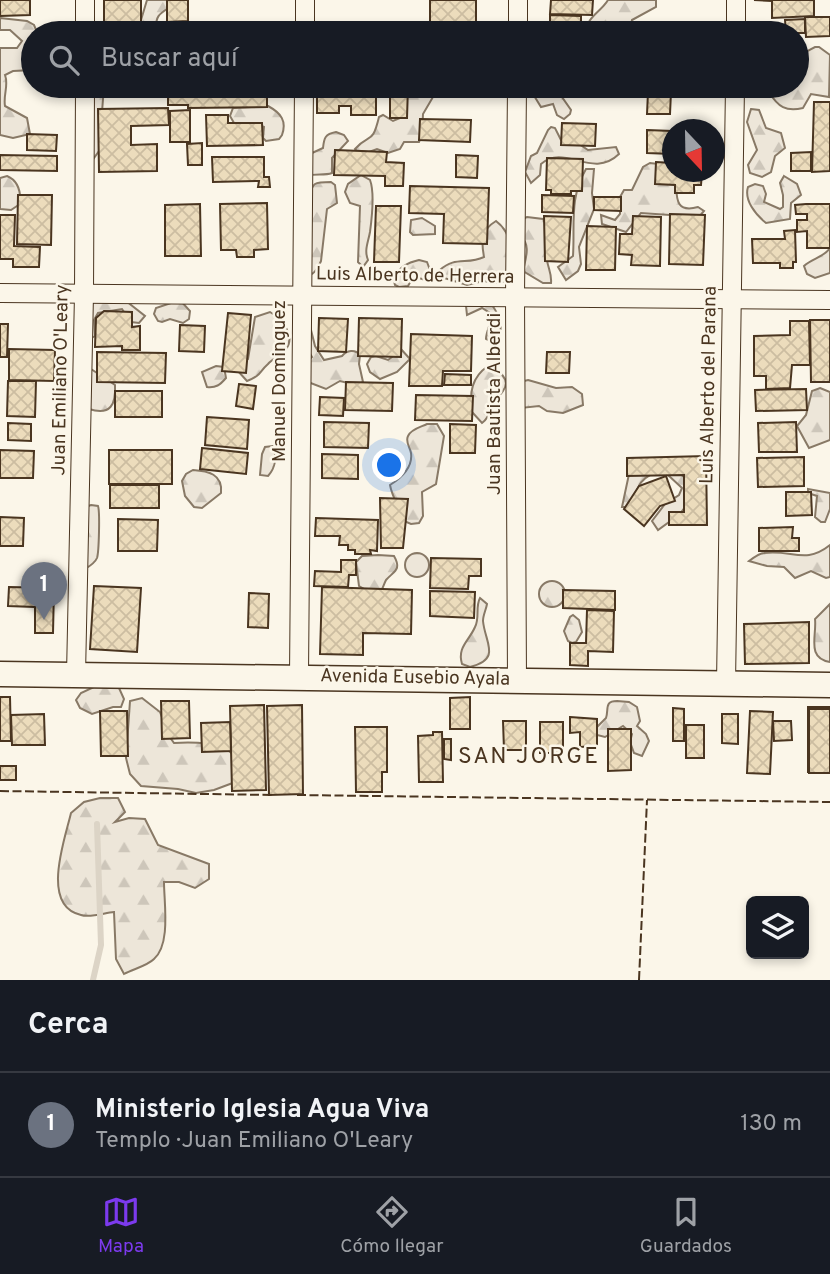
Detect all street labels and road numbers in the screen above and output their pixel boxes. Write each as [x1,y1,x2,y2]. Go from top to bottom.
street label: Luis Alberto de Herrera [316,262,514,290]
street label: Juan Emiliano O'Leary [47,284,75,476]
street label: Luis Alberto del Parana [695,286,723,484]
street label: Manuel Dominguez [268,300,292,462]
street label: Juan Bautista Alberdi [483,313,507,495]
street label: Avenida Eusebio Ayala [320,664,510,692]

